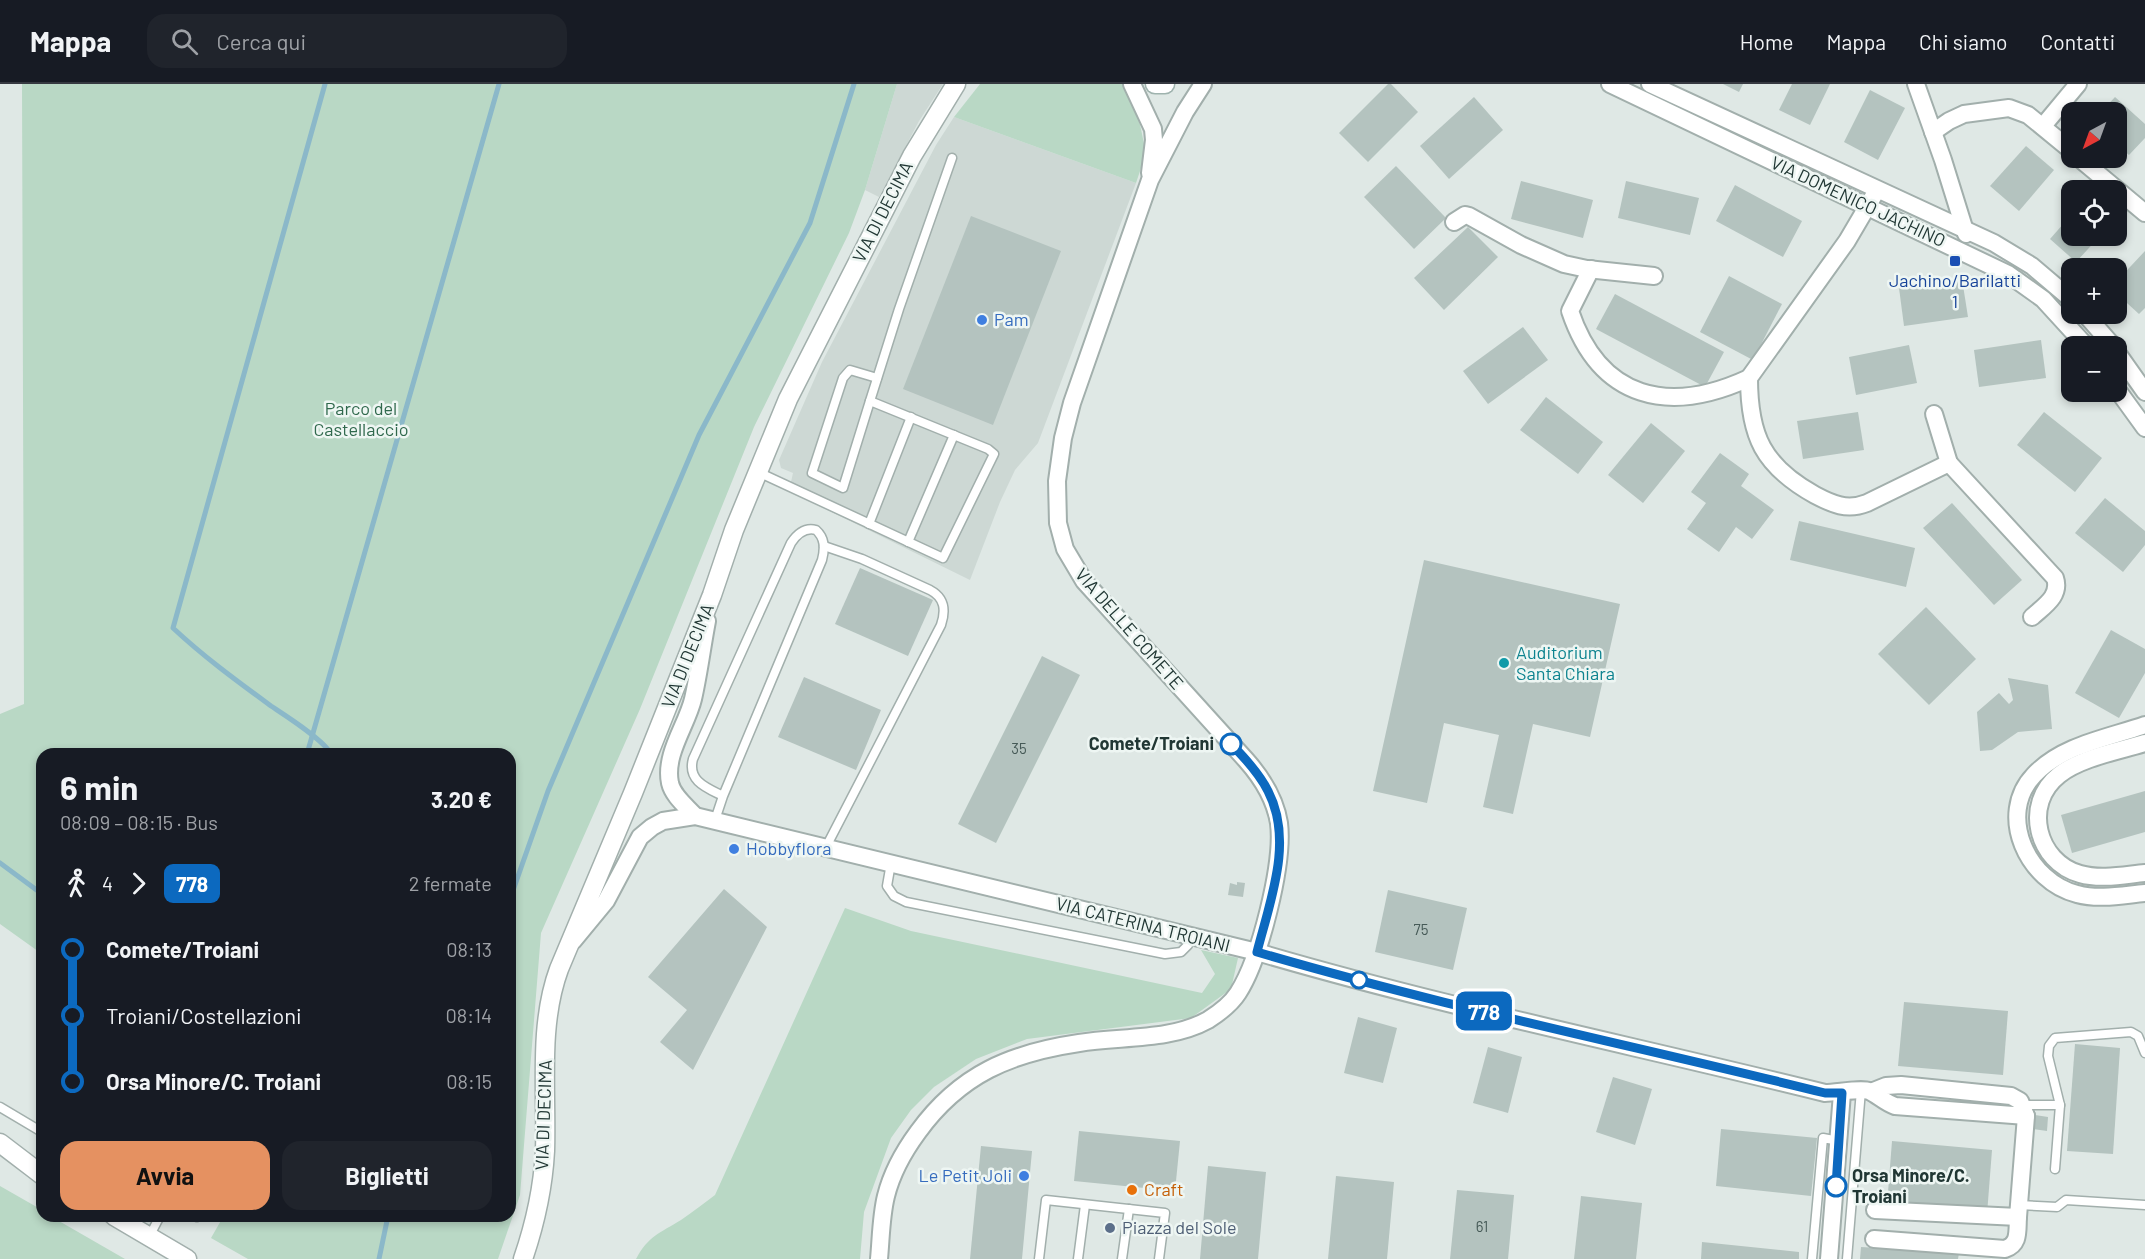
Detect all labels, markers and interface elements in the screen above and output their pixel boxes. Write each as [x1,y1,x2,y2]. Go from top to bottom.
search box [147,14,567,68]
text: Mappa [30,24,111,58]
icon: search [168,25,201,58]
text: Cerca qui [216,28,306,54]
text: Home [1740,29,1793,54]
text: Mappa [1826,29,1886,54]
text: Chi siamo [1919,29,2008,54]
text: Contatti [2041,29,2115,54]
north arrow [2061,102,2127,168]
map controls [2061,102,2127,402]
street label: VIA DOMENICO JACHINO [1768,151,1949,251]
street label: VIA DI DECIMA [847,157,917,266]
button: locate [2061,180,2127,246]
marker: Jachino/Barilatti 1 [1948,254,1962,268]
button: + [2061,258,2127,324]
place label: Jachino/Barilatti 1 [1889,269,2021,312]
place label: Pam [994,308,1029,330]
marker: Pam [975,313,989,327]
button: − [2061,336,2127,402]
park label: Parco del Castellaccio [313,397,409,440]
street label: VIA DELLE COMETE [1071,563,1188,694]
street label: VIA DI DECIMA [656,600,718,711]
place label: Auditorium Santa Chiara [1516,641,1615,684]
marker: Auditorium Santa Chiara [1497,656,1511,670]
place label: Comete/Troiani [1089,732,1214,754]
marker: Comete/Troiani [1220,733,1242,755]
house number: 35 [1011,739,1027,757]
text: 6 min [60,767,138,807]
text: 3.20 € [431,786,492,812]
text: 08:09 – 08:15 · Bus [60,810,218,834]
place label: Hobbyflora [746,837,831,859]
marker: Hobbyflora [727,842,741,856]
icon: walk [60,867,93,900]
icon: forward [122,867,155,900]
text: 4 [102,871,113,895]
text: 778 [176,871,208,896]
text: 2 fermate [409,871,492,895]
street label: VIA CATERINA TROIANI [1054,892,1233,956]
house number: 75 [1414,920,1428,938]
text: Comete/Troiani [106,936,259,962]
text: 08:13 [446,937,492,961]
unlabelled marker [1350,971,1368,989]
line badge: 778 [1450,992,1518,1030]
text: 778 [1468,999,1500,1024]
text: Troiani/Costellazioni [106,1002,302,1028]
text: 08:14 [445,1003,492,1027]
street label: VIA DI DECIMA [530,1059,556,1171]
text: Orsa Minore/C. Troiani [106,1068,321,1094]
text: 08:15 [446,1069,492,1093]
button: Avvia [60,1141,270,1210]
button: Biglietti [282,1141,492,1210]
place label: Le Petit Joli [919,1164,1012,1186]
place label: Orsa Minore/C. Troiani [1852,1164,1970,1207]
marker: Le Petit Joli [1017,1169,1031,1183]
marker: Orsa Minore/C. Troiani [1825,1175,1847,1197]
place label: Craft [1144,1178,1184,1200]
marker: Craft [1125,1183,1139,1197]
place label: Piazza del Sole [1122,1216,1236,1238]
house number: 61 [1476,1217,1488,1235]
marker: Piazza del Sole [1103,1221,1117,1235]

